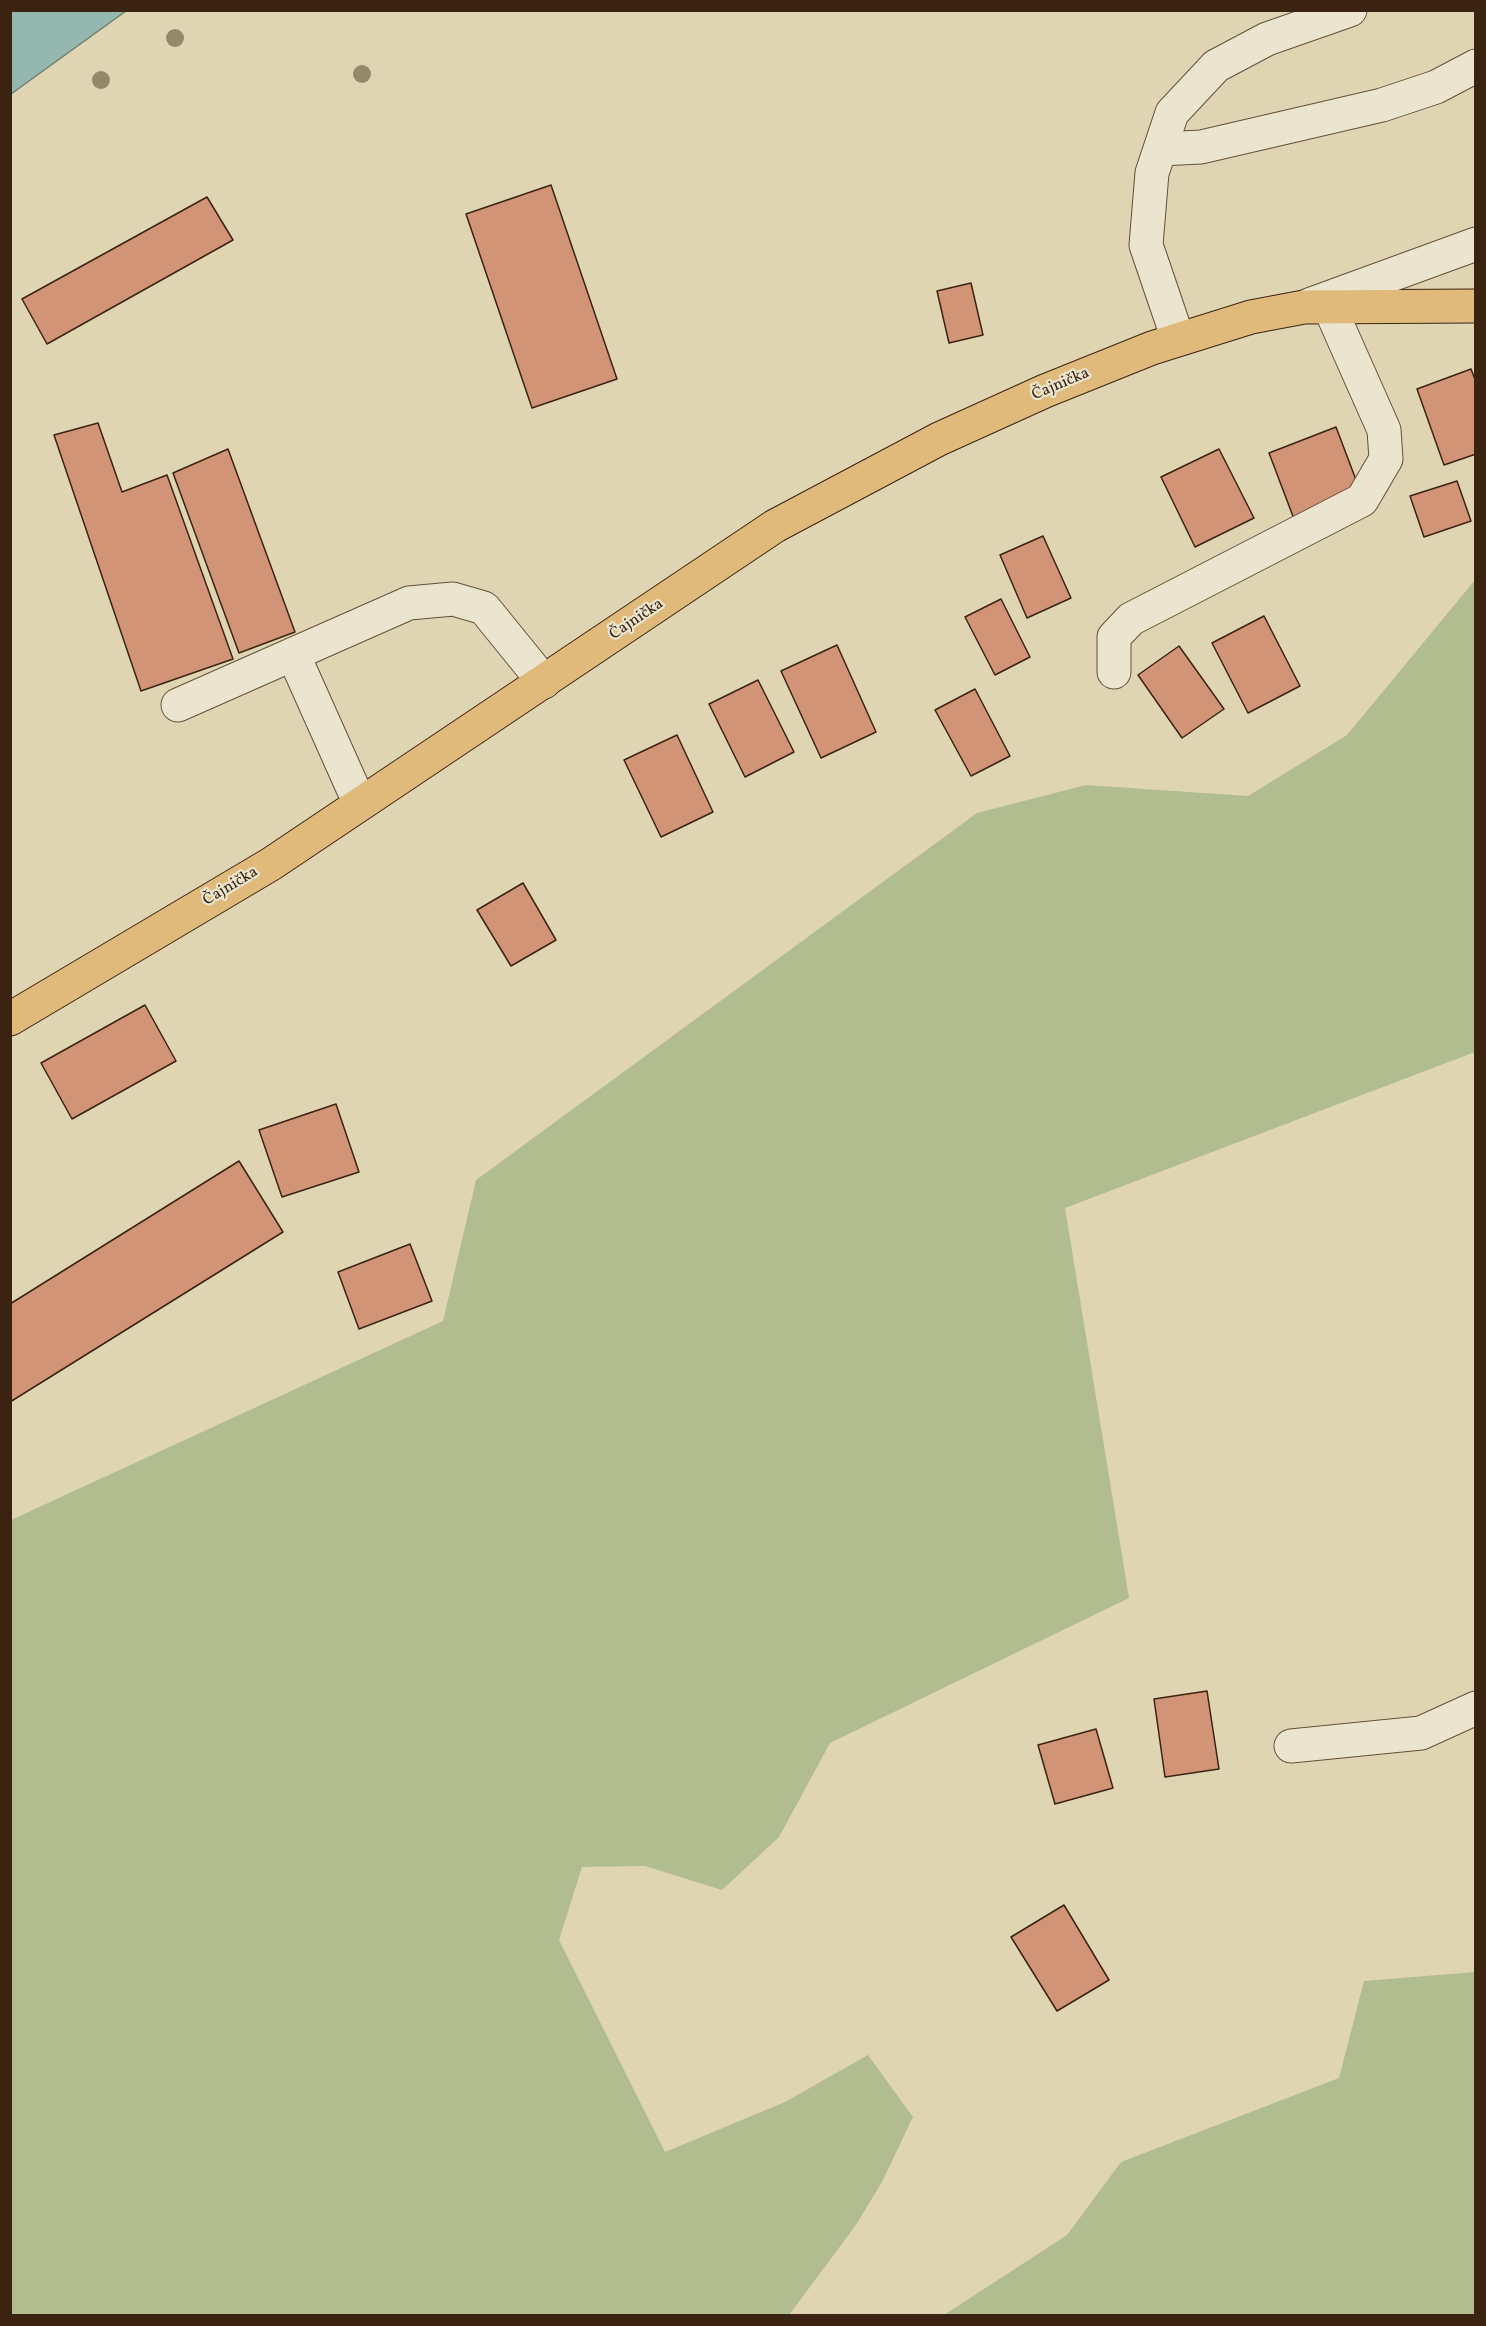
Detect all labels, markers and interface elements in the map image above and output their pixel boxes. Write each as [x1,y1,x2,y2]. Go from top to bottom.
street label: Čajnička [1029,364,1093,406]
street label: Čajnička [606,595,668,645]
street label: Čajnička [200,863,262,911]

